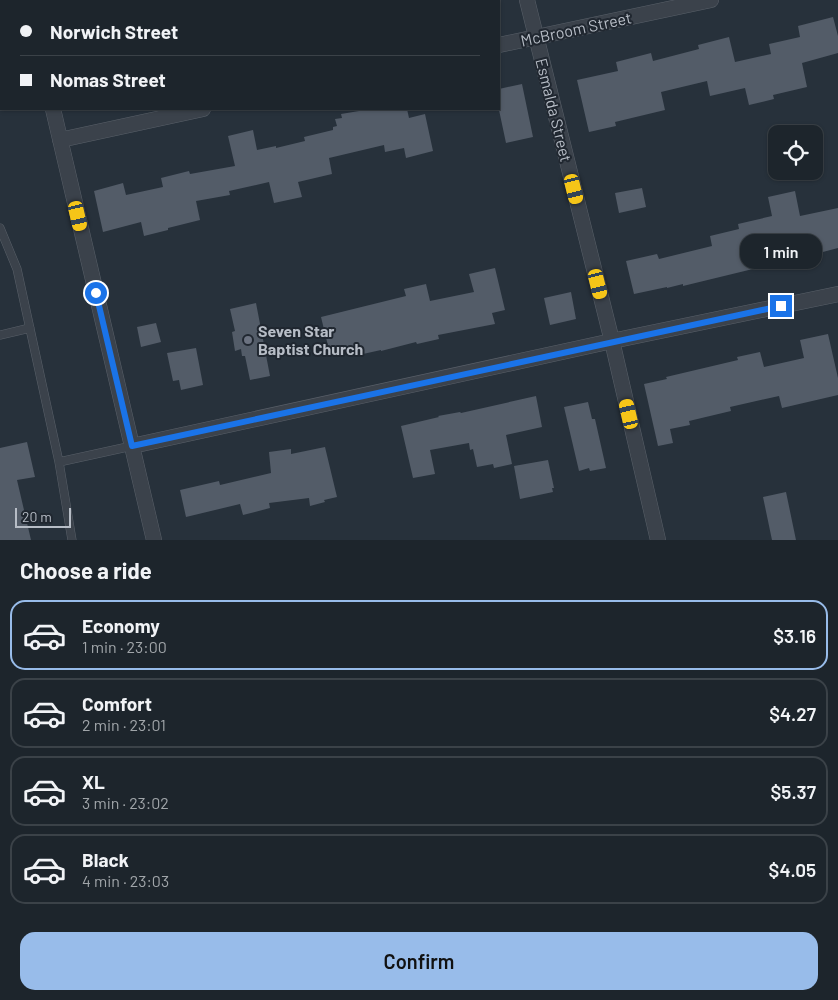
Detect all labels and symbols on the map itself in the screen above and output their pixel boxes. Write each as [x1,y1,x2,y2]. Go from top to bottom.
street label: McBroom Street [519,7,633,50]
street label: Esmalda Street [532,56,577,164]
car [563,173,584,205]
car [67,200,88,232]
callout: 1 min [740,234,822,268]
car [587,268,608,300]
route start [85,282,107,304]
route end [770,295,792,317]
place label: Seven Star Baptist Church [258,321,363,358]
marker: Seven Star Baptist Church [242,334,254,346]
car [618,398,639,430]
scale bar [15,505,71,528]

